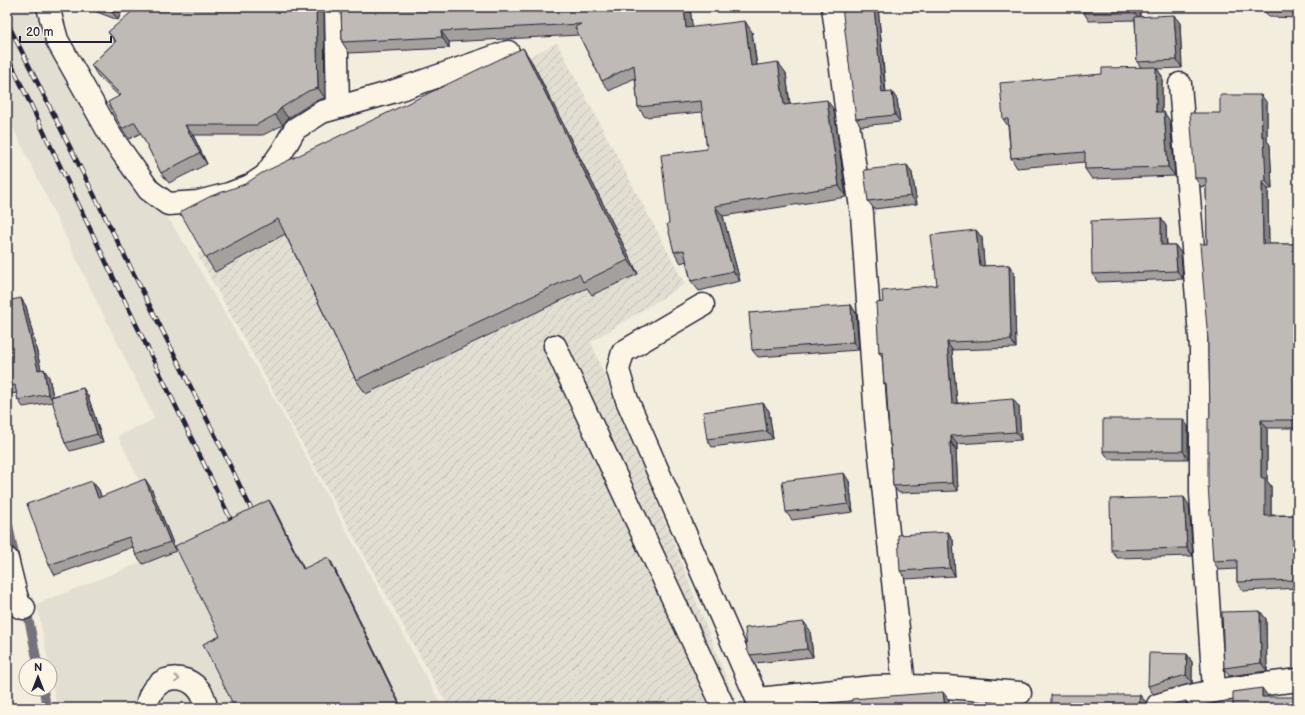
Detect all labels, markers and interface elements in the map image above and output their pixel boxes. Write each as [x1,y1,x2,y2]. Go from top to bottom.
scale bar [20,18,111,44]
text: 20 m [26,25,53,40]
north arrow [18,657,58,697]
text: N [34,661,42,674]
one-way arrow [174,675,180,683]

